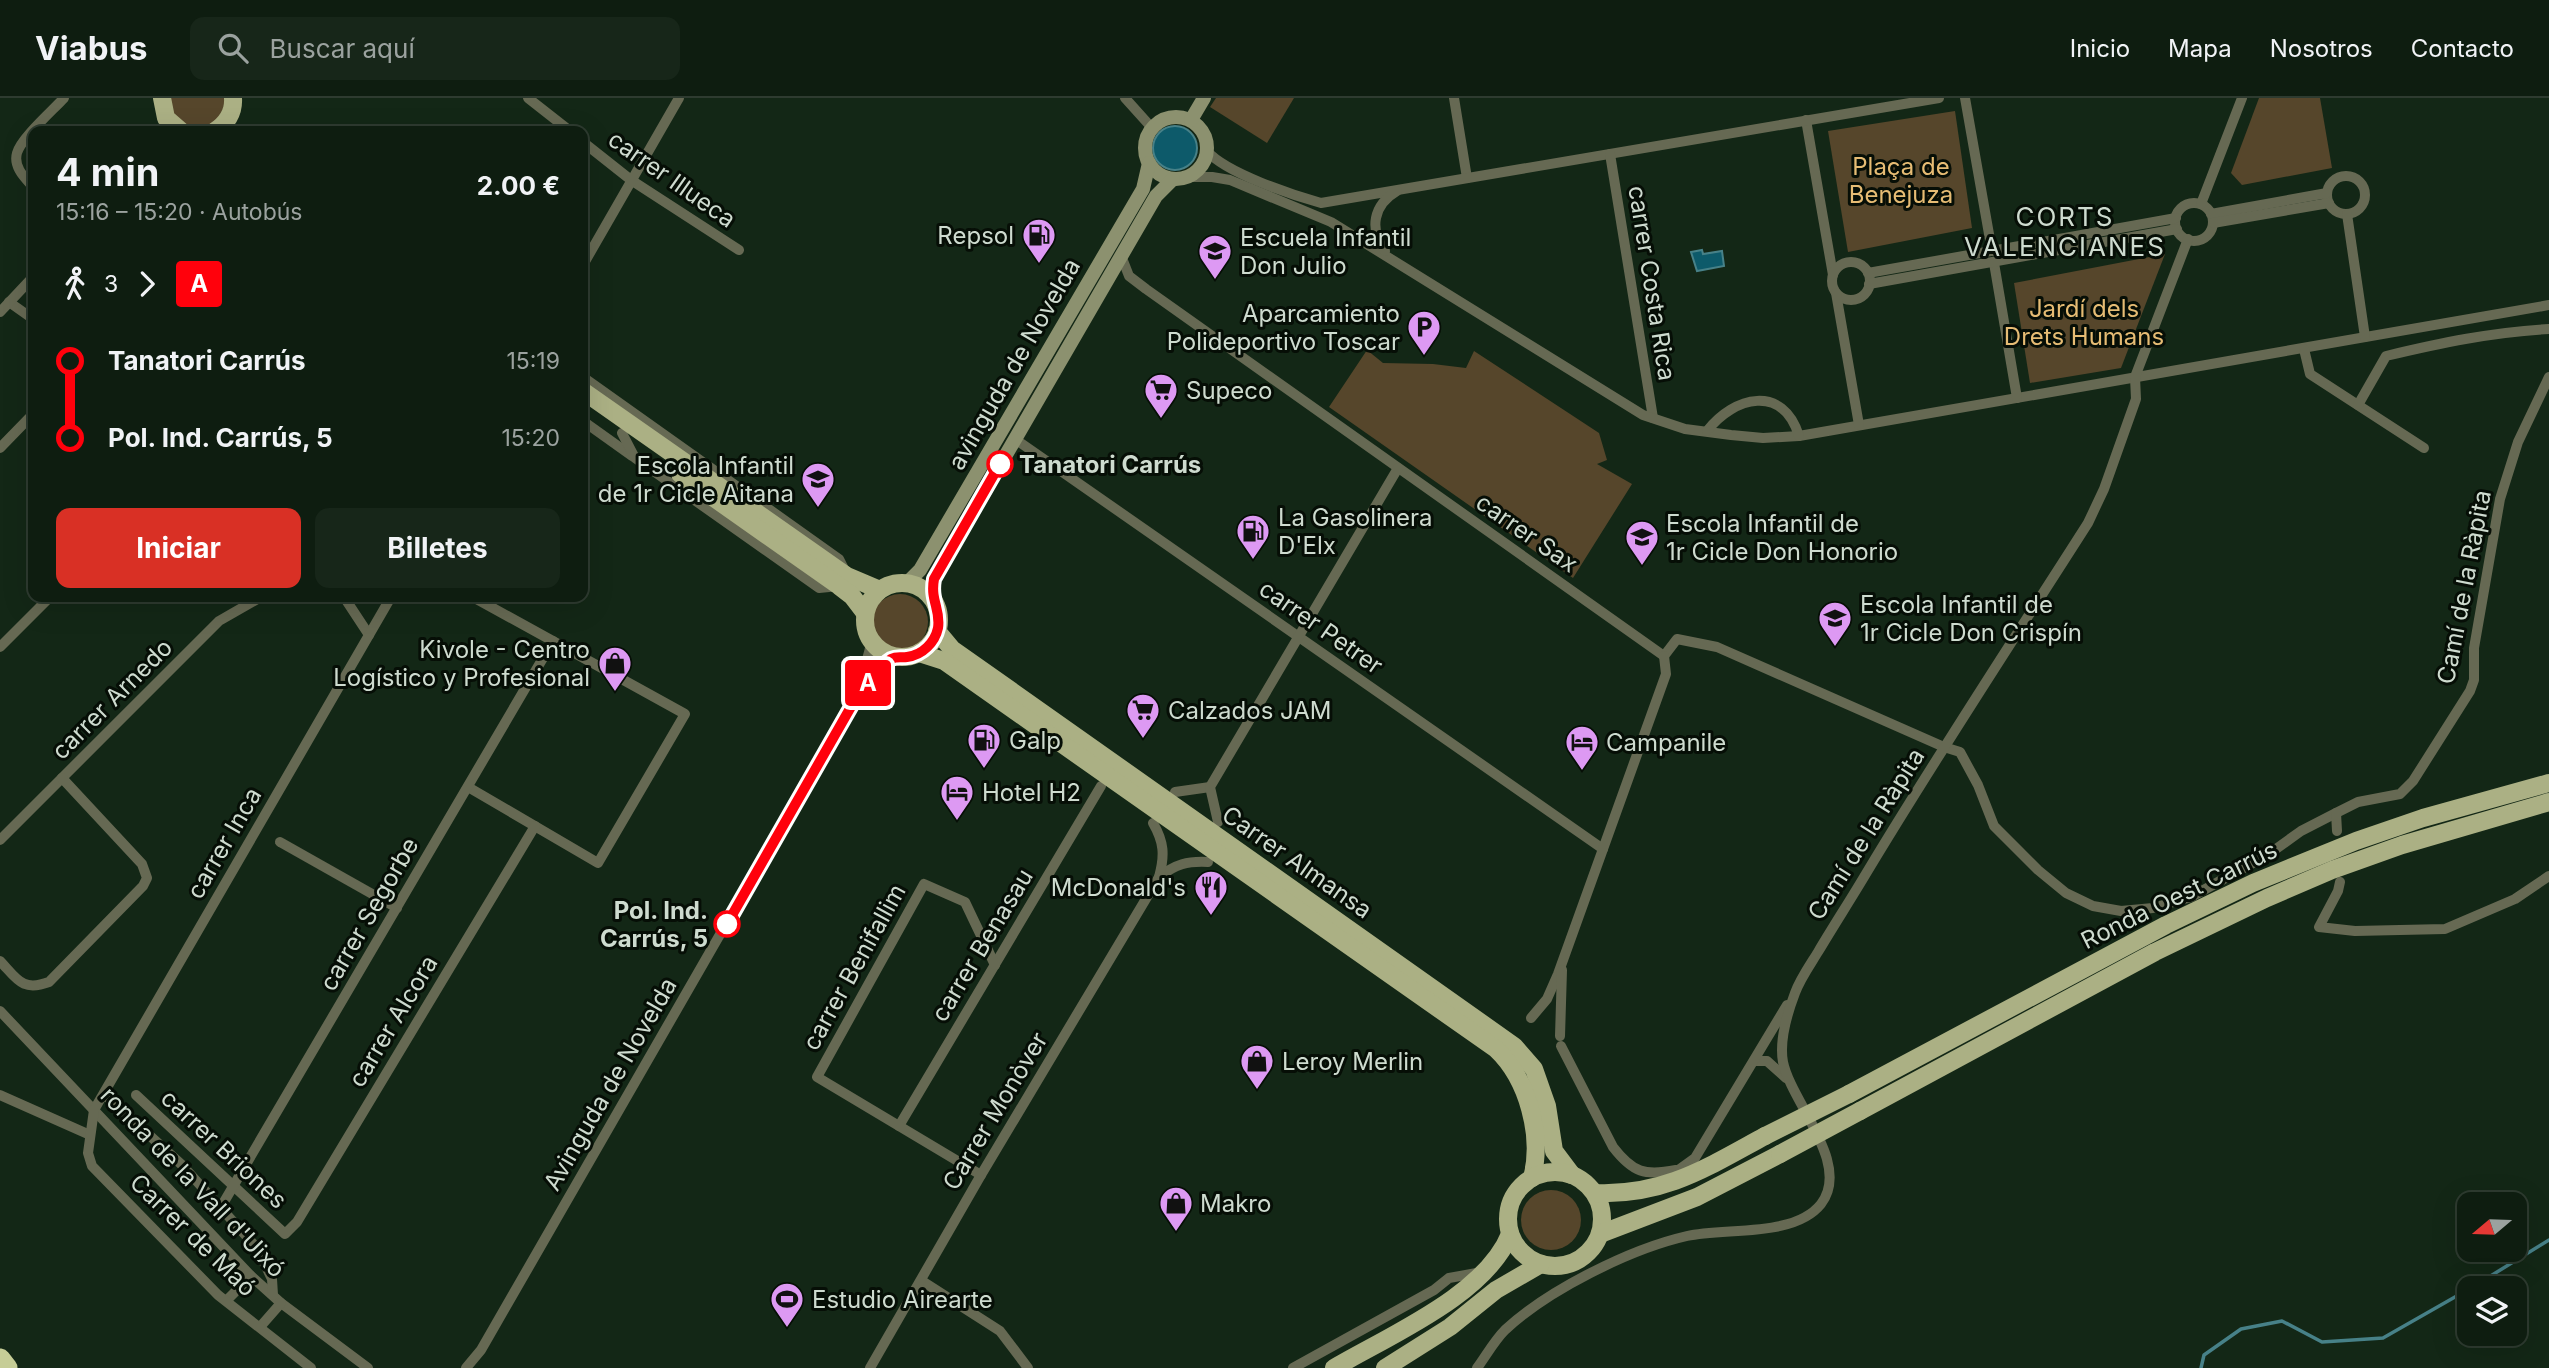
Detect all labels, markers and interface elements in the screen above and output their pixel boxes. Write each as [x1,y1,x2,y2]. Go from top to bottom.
search box [190,17,680,80]
text: Viabus [35,28,148,68]
icon: search [214,29,252,67]
text: Buscar aquí [270,33,415,64]
text: Inicio [2070,34,2130,63]
text: Mapa [2168,34,2232,63]
text: Nosotros [2270,34,2373,63]
text: Contacto [2411,34,2514,63]
street label: carrer Illueca [603,124,741,234]
text: 4 min [56,149,159,195]
park label: Plaça de Benejuza [1849,152,1953,209]
text: 2.00 € [477,170,560,201]
street label: carrer Costa Rica [1622,184,1682,382]
text: 15:16 – 15:20 · Autobús [56,198,302,226]
district label: CORTS VALENCIANES [1964,201,2166,262]
fuel station icon: Repsol [1020,216,1058,265]
place label: Repsol [937,221,1014,250]
place label: Escuela Infantil Don Julio [1240,223,1411,280]
school or university icon: Escuela Infantil Don Julio [1196,232,1234,281]
street label: avinguda de Novelda [942,253,1086,475]
icon: walk [56,265,94,303]
icon: forward [128,265,166,303]
text: A [190,269,208,298]
text: 3 [104,270,118,298]
park label: Jardí dels Drets Humans [2004,294,2164,351]
place label: Aparcamiento Polideportivo Toscar [1167,299,1400,356]
parking icon: Aparcamiento Polideportivo Toscar [1405,308,1443,357]
text: Tanatori Carrús [108,345,305,376]
text: 15:19 [506,347,560,375]
supermarket icon: Supeco [1142,371,1180,420]
place label: Supeco [1186,376,1272,405]
text: Pol. Ind. Carrús, 5 [108,422,333,453]
text: 15:20 [502,424,560,452]
place label: Tanatori Carrús [1019,450,1201,479]
place label: Escola Infantil de 1r Cicle Aitana [598,451,794,508]
marker: Tanatori Carrús [987,451,1013,477]
school or university icon: Escola Infantil de 1r Cicle Aitana [799,460,837,509]
street label: carrer Sax [1471,488,1583,578]
street label: Camí de la Ràpita [2431,488,2497,686]
place label: La Gasolinera D'Elx [1278,503,1433,560]
button: Iniciar [56,508,301,588]
button: Billetes [315,508,560,588]
place label: Escola Infantil de 1r Cicle Don Honorio [1666,509,1898,566]
fuel station icon: La Gasolinera D'Elx [1234,512,1272,561]
school or university icon: Escola Infantil de 1r Cicle Don Honorio [1623,518,1661,567]
street label: carrer Petrer [1254,574,1388,680]
place label: Escola Infantil de 1r Cicle Don Crispín [1860,590,2082,647]
school or university icon: Escola Infantil de 1r Cicle Don Crispín [1816,599,1854,648]
street label: carrer Arnedo [46,633,178,765]
place label: Kivole - Centro Logístico y Profesional [333,635,590,692]
shop icon: Kivole - Centro Logístico y Profesional [596,644,634,693]
line badge: A [845,660,891,706]
text: A [859,668,877,697]
supermarket icon: Calzados JAM [1124,691,1162,740]
place label: Calzados JAM [1168,696,1332,725]
fuel station icon: Galp [965,721,1003,770]
hotel icon: Campanile [1563,723,1601,772]
place label: Galp [1009,726,1061,755]
place label: Campanile [1606,728,1726,757]
street label: Camí de la Ràpita [1802,743,1930,925]
hotel icon: Hotel H2 [938,773,976,822]
place label: Hotel H2 [982,778,1081,807]
street label: carrer Inca [181,782,267,904]
street label: Carrer Almansa [1217,800,1377,924]
street label: carrer Segorbe [313,832,425,996]
street label: Ronda Oest Carrús [2076,835,2282,955]
street label: carrer Benasau [925,863,1039,1027]
restaurant icon: McDonald's [1192,868,1230,917]
place label: McDonald's [1051,873,1186,902]
street label: carrer Benifallim [796,879,912,1055]
place label: Pol. Ind. Carrús, 5 [600,896,708,953]
marker: Pol. Ind. Carrús, 5 [714,911,740,937]
street label: carrer Alcora [342,950,444,1092]
street label: Avinguda de Novelda [537,973,683,1195]
street label: Carrer Monòver [936,1027,1054,1195]
shop icon: Leroy Merlin [1238,1042,1276,1091]
place label: Leroy Merlin [1282,1047,1423,1076]
street label: ronda de la Vall d'Uixó [95,1081,291,1283]
street label: carrer Briones [155,1083,293,1215]
street label: Carrer de Maó [124,1168,262,1302]
shop icon: Makro [1157,1184,1195,1233]
place label: Makro [1200,1189,1271,1218]
north arrow [2457,1192,2527,1262]
map controls [2457,1192,2527,1346]
button: layers [2457,1276,2527,1346]
sports icon: Estudio Airearte [768,1280,806,1329]
place label: Estudio Airearte [812,1285,993,1314]

